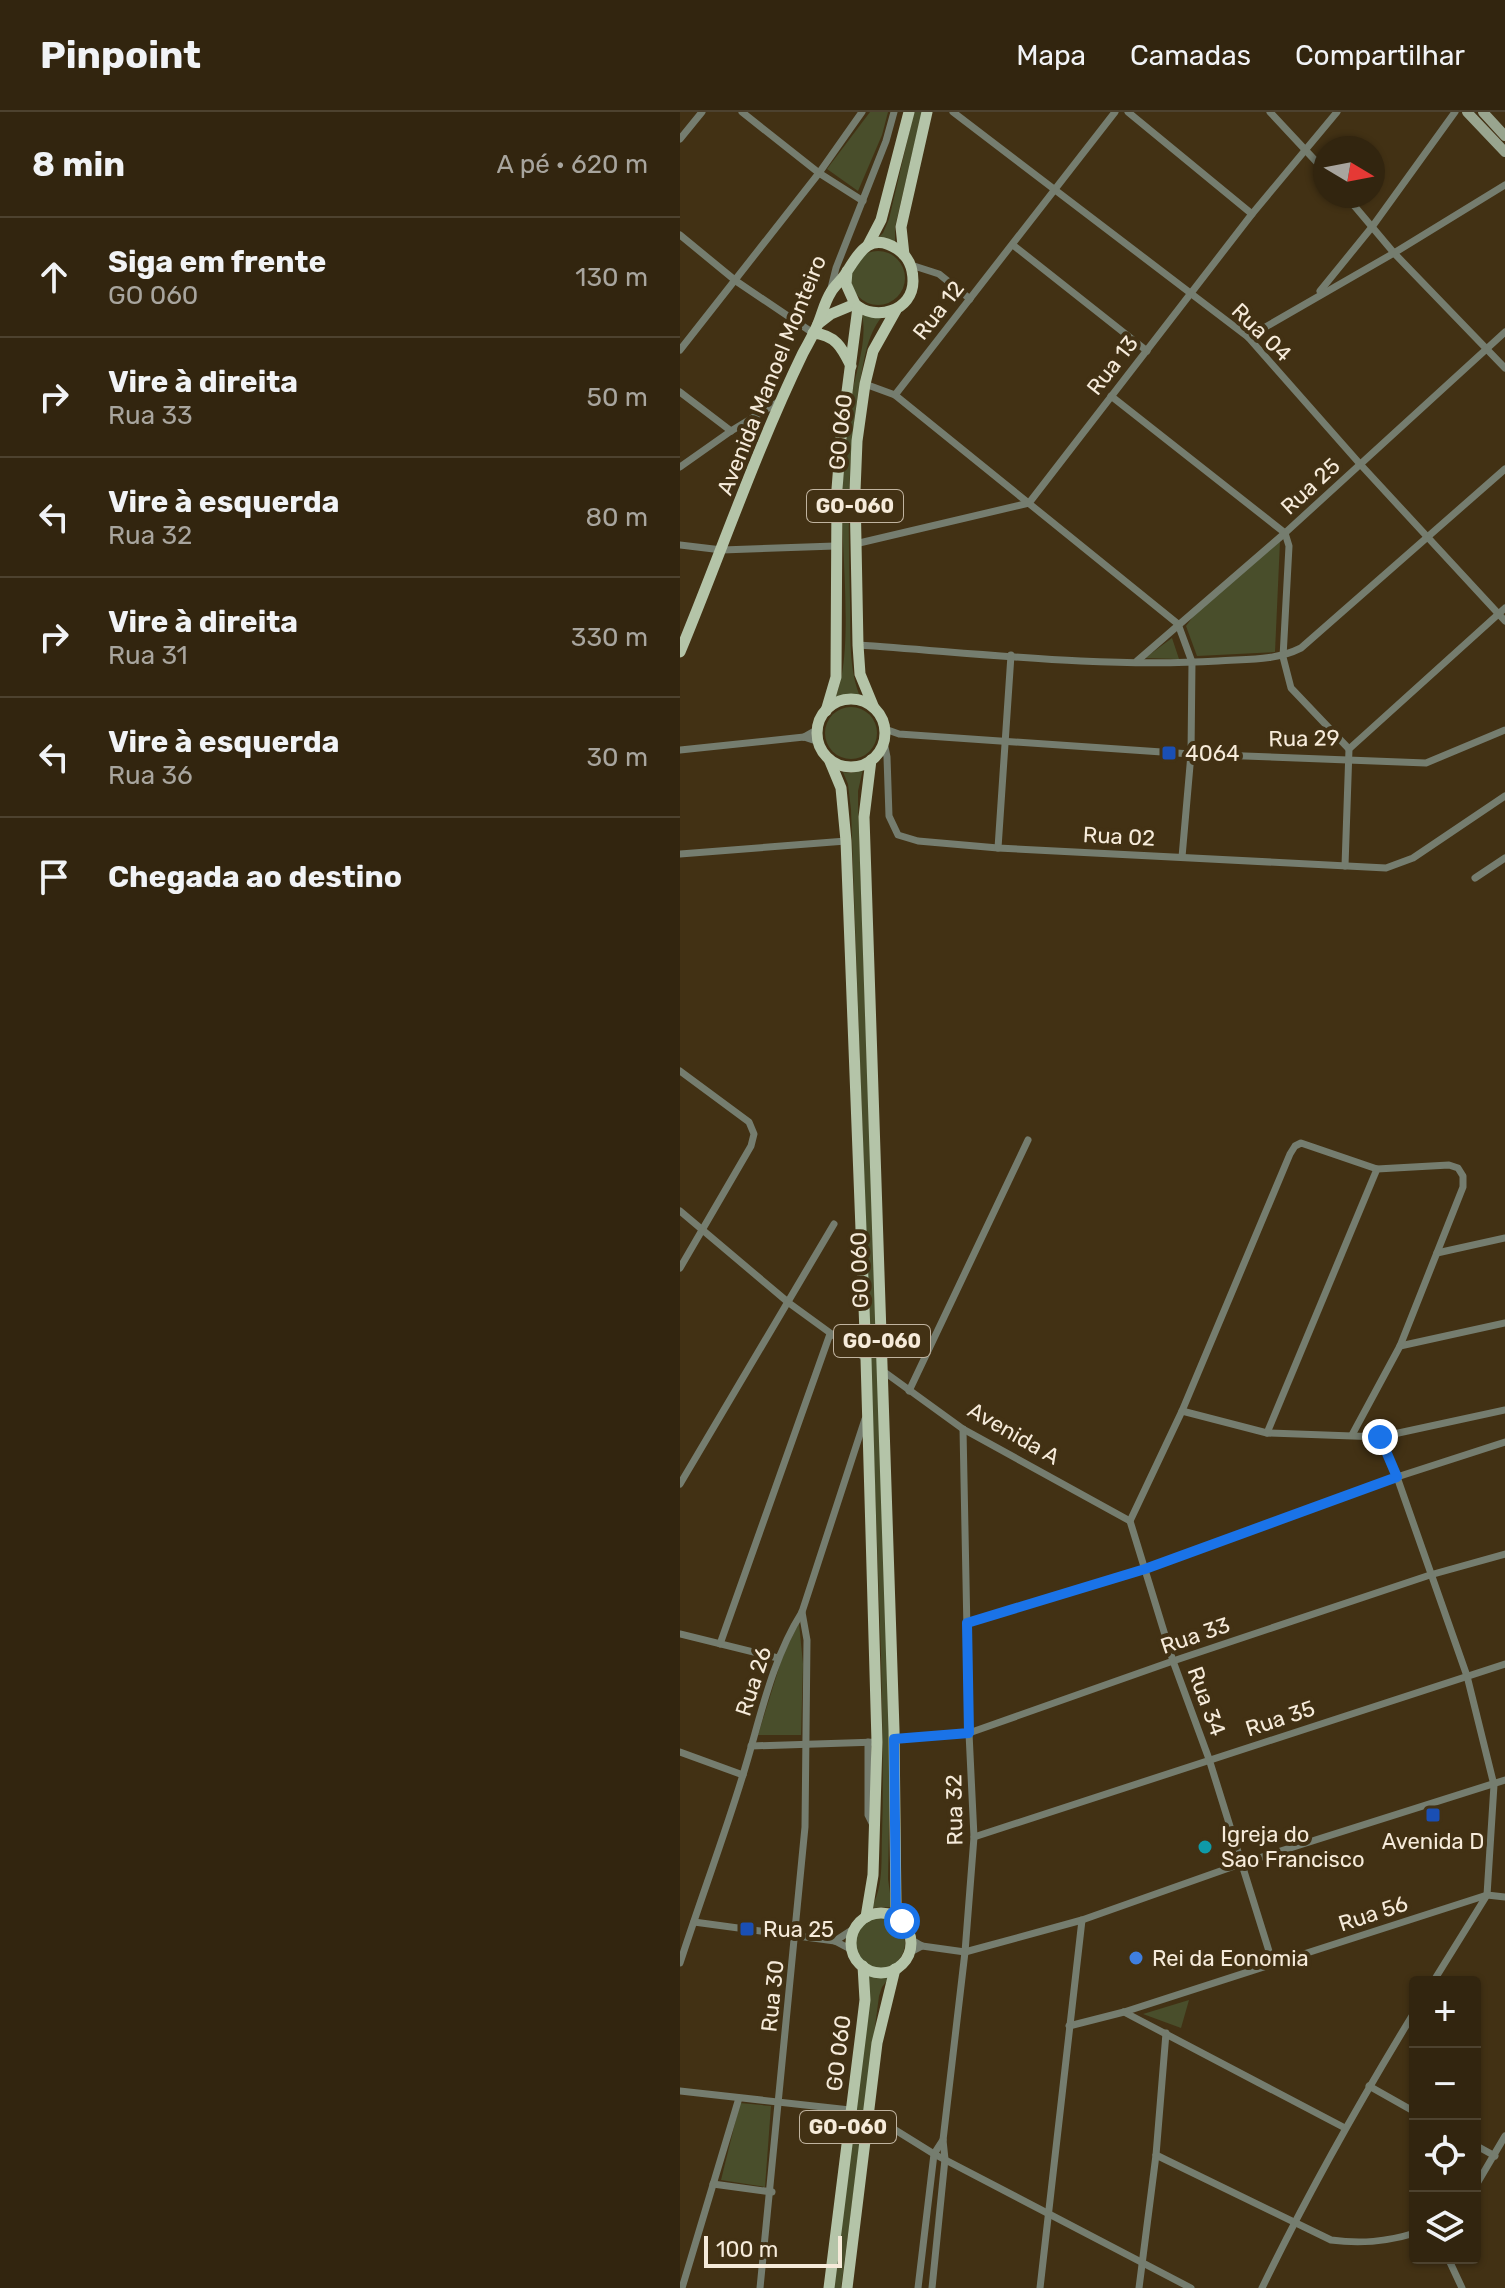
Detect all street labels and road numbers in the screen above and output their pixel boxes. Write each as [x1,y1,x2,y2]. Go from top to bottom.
street label: Avenida Manoel Monteiro [711,251,832,499]
street label: Rua 12 [907,275,970,345]
street label: Rua 04 [1226,297,1297,367]
street label: Rua 13 [1081,330,1144,400]
street label: GO 060 [823,393,858,471]
street label: Rua 25 [1275,452,1346,521]
road number: GO-060 [807,490,903,522]
street label: Rua 29 [1268,724,1340,753]
street label: Rua 02 [1082,821,1156,852]
street label: GO 060 [845,1231,874,1309]
road number: GO-060 [834,1325,930,1357]
street label: Avenida A [963,1396,1065,1471]
street label: Rua 33 [1157,1611,1233,1660]
street label: Rua 26 [730,1643,777,1719]
street label: Rua 34 [1182,1663,1232,1740]
street label: Rua 35 [1242,1695,1318,1742]
street label: Rua 32 [940,1774,969,1846]
street label: Rua 56 [1335,1890,1411,1937]
street label: Rua 30 [755,1959,790,2033]
street label: GO 060 [820,2013,857,2093]
road number: GO-060 [800,2111,896,2143]

